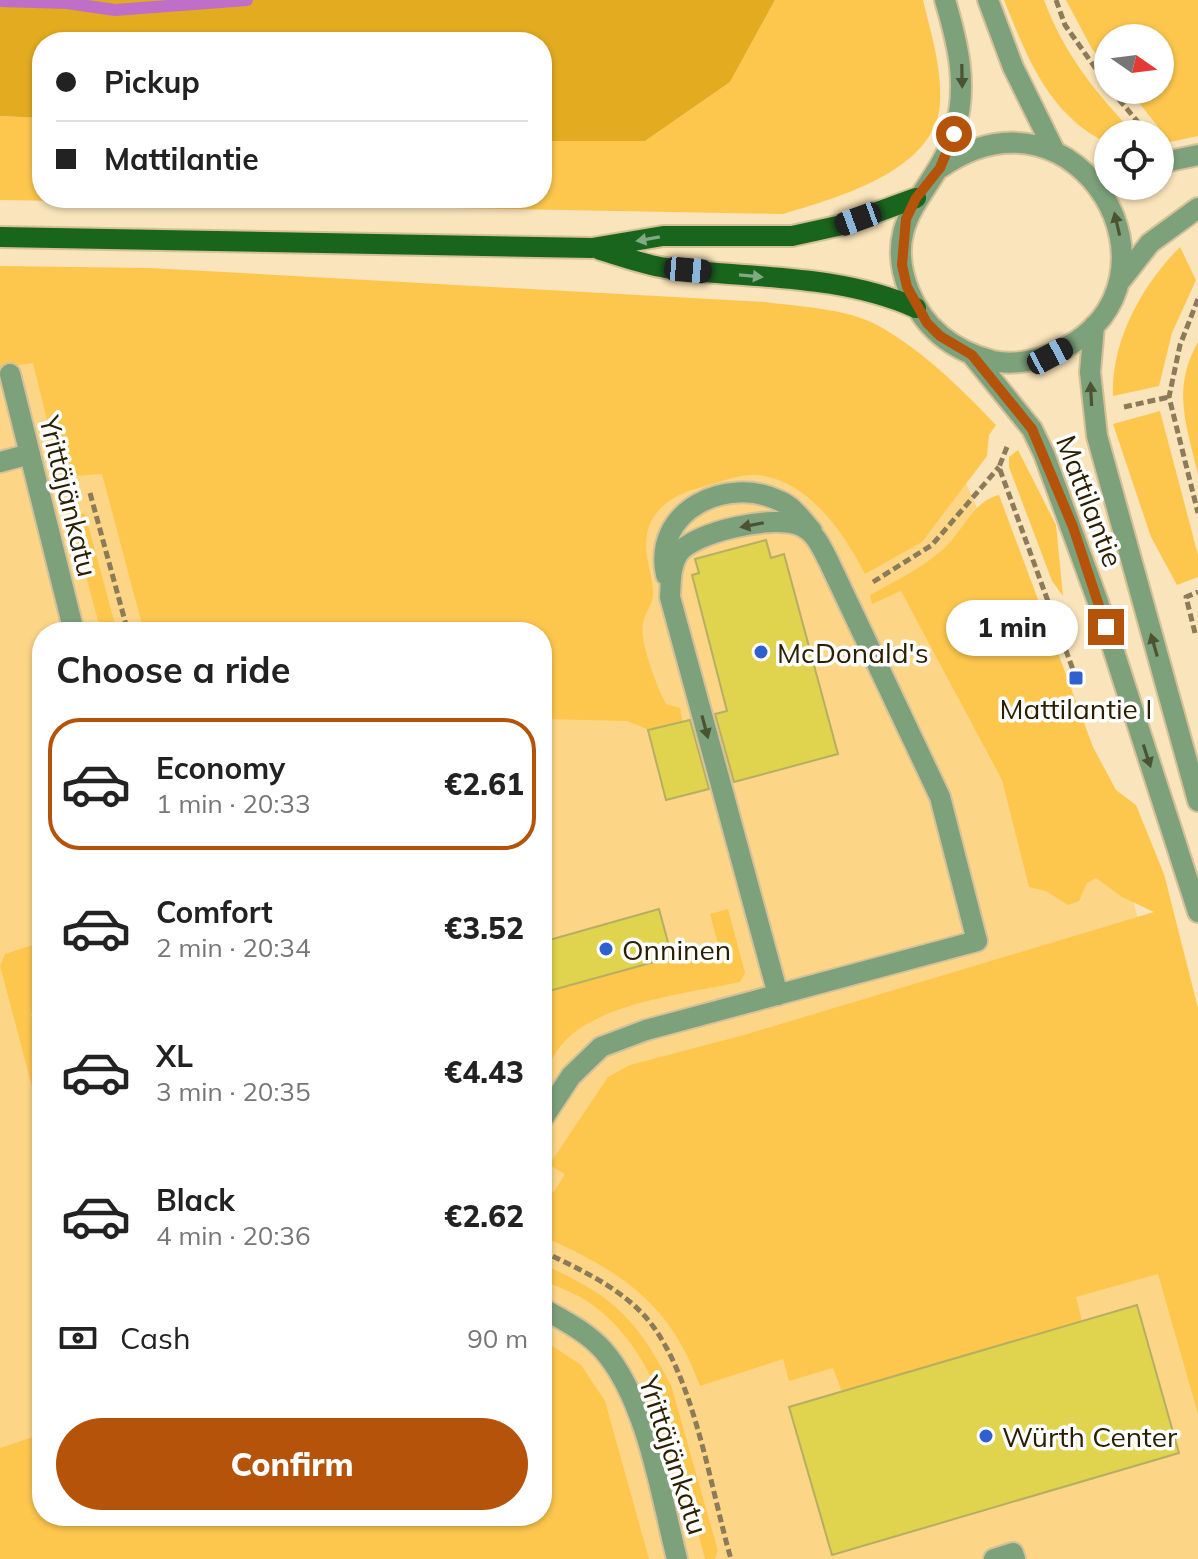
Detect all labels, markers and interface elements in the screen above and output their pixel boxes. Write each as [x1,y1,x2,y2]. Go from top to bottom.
north arrow [1094,24,1174,104]
map controls [1094,24,1174,200]
text: Pickup [104,63,200,101]
one-way arrow [956,64,968,89]
route start [936,116,972,152]
button: locate [1094,120,1174,200]
text: Mattilantie [104,140,259,178]
car [831,200,885,238]
one-way arrow [1110,211,1123,236]
one-way arrow [635,233,660,245]
car [663,256,713,284]
one-way arrow [739,270,764,283]
car [1023,334,1077,378]
one-way arrow [1085,381,1098,406]
street label: Yrittäjänkatu [32,411,106,580]
street label: Mattilantie [1049,430,1131,572]
one-way arrow [740,519,765,532]
callout: 1 min [946,599,1078,655]
route end [1088,609,1124,645]
text: 1 min [977,611,1047,644]
one-way arrow [1148,633,1160,658]
place label: McDonald's [777,635,929,670]
marker: McDonald's [752,643,770,661]
text: Choose a ride [56,647,290,692]
marker: Mattilantie I [1067,669,1085,687]
place label: Mattilantie I [1000,691,1152,726]
one-way arrow [699,715,712,739]
one-way arrow [1142,744,1154,768]
icon: car [60,748,132,820]
text: Economy [156,749,285,787]
text: €2.61 [444,765,524,803]
text: 1 min · 20:33 [156,787,311,820]
icon: car [60,892,132,964]
text: Comfort [156,893,273,931]
text: €3.52 [444,909,524,947]
text: 2 min · 20:34 [156,931,311,964]
place label: Onninen [622,932,731,967]
marker: Onninen [597,940,615,958]
icon: car [60,1036,132,1108]
text: XL [156,1037,193,1075]
text: €4.43 [444,1053,524,1091]
text: 3 min · 20:35 [156,1075,311,1108]
icon: car [60,1180,132,1252]
text: Black [156,1181,235,1219]
text: €2.62 [444,1197,524,1235]
text: 4 min · 20:36 [156,1219,311,1252]
icon: cash [56,1316,100,1360]
text: Cash [120,1319,191,1357]
text: 90 m [467,1322,528,1355]
street label: Yrittäjänkatu [632,1370,716,1539]
button: Confirm [56,1418,528,1510]
place label: Würth Center [1002,1419,1178,1454]
marker: Würth Center [977,1427,995,1445]

